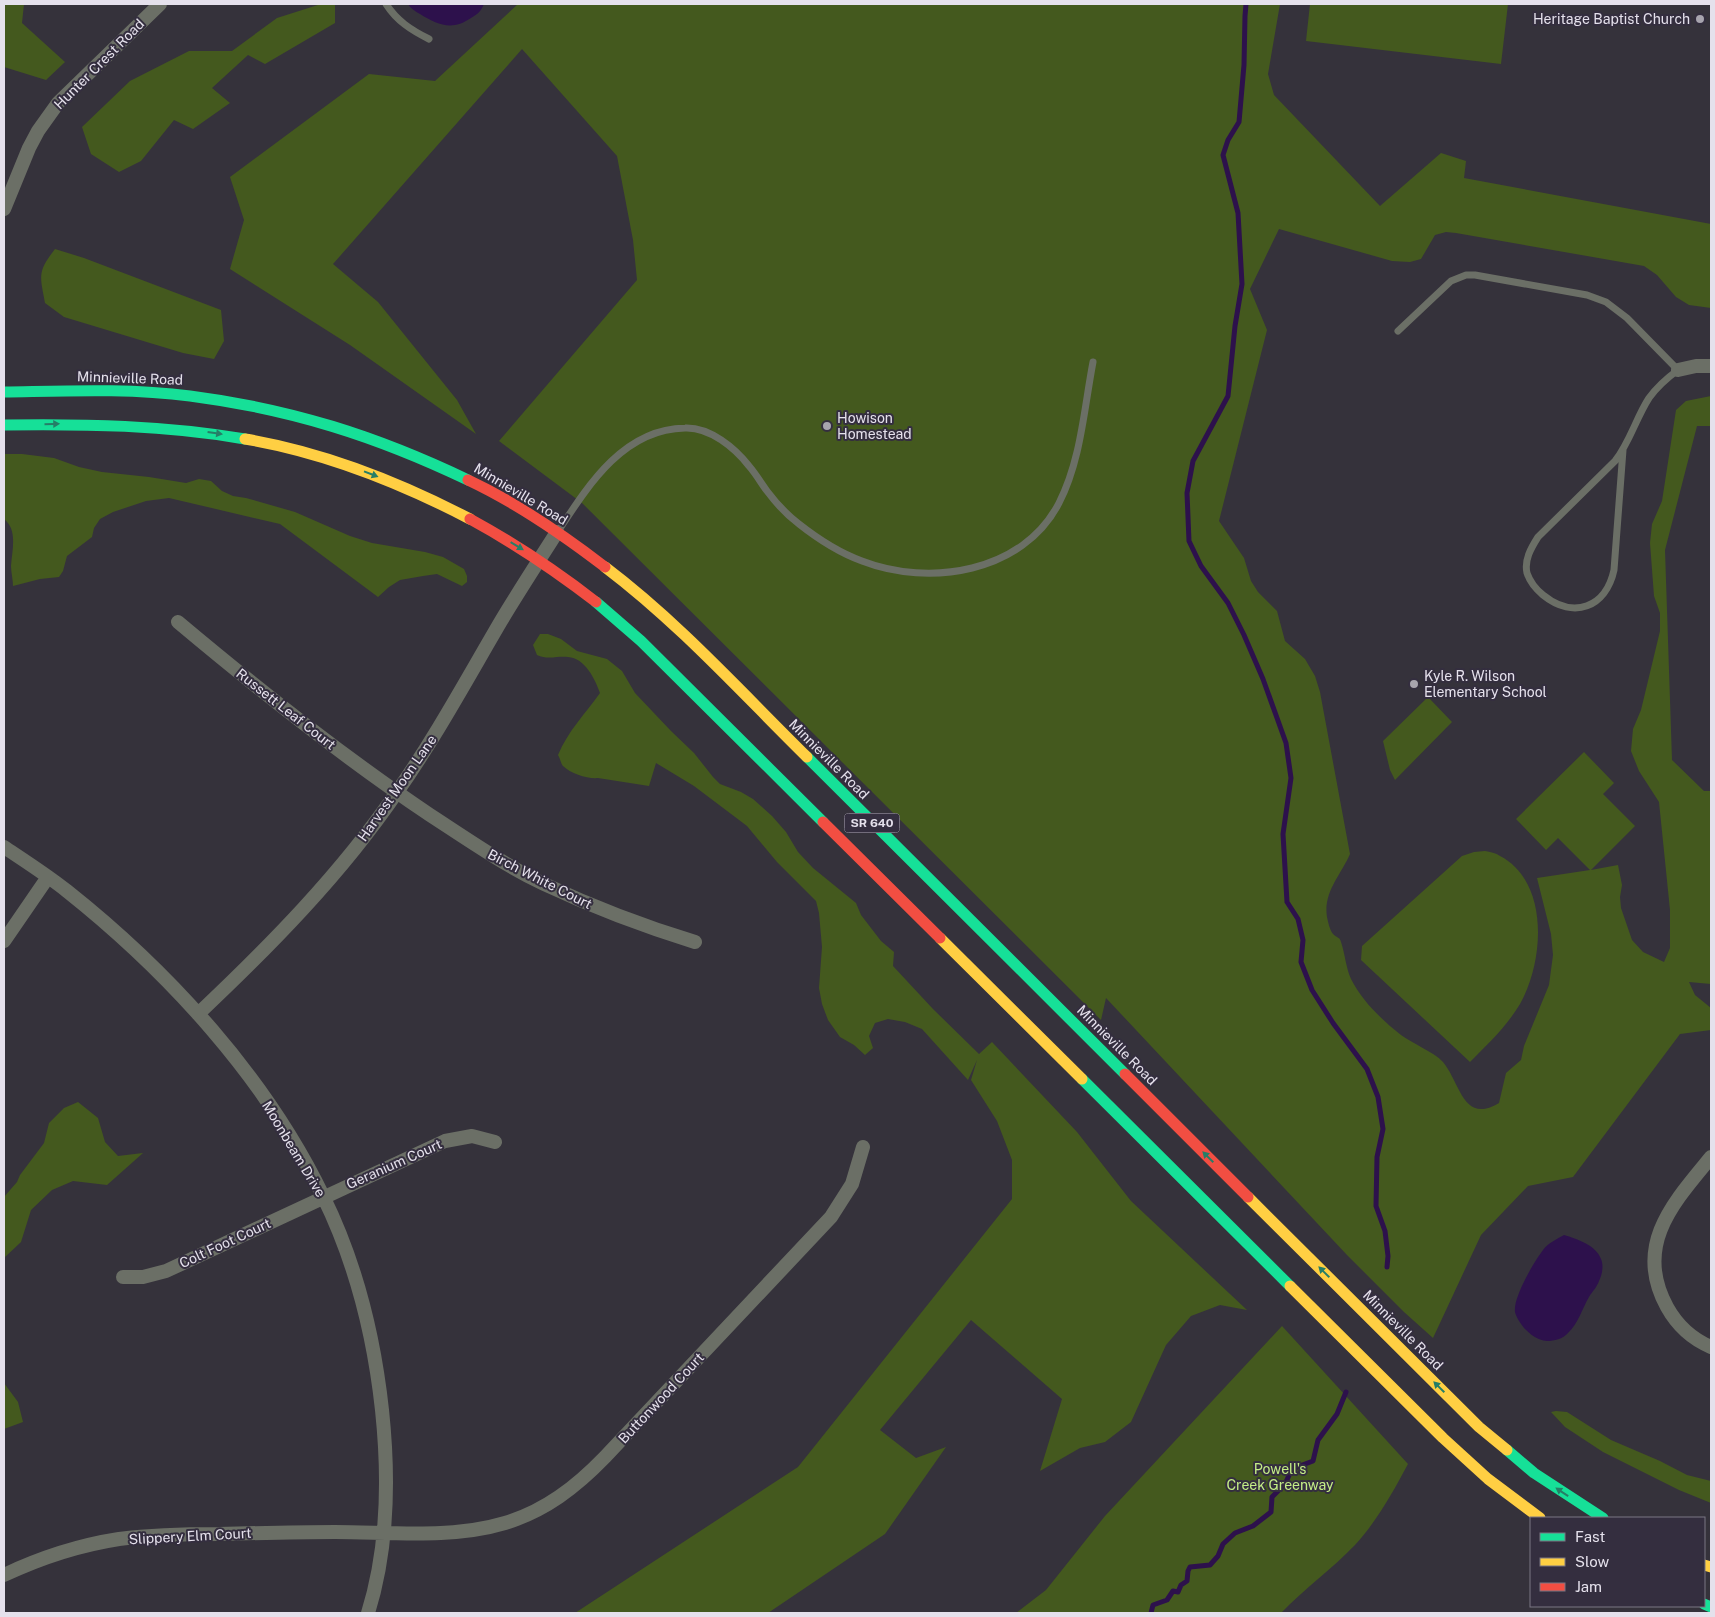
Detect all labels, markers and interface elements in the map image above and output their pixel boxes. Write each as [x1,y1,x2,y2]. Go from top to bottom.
place label: Heritage Baptist Church [1533,11,1690,27]
marker: Heritage Baptist Church [1694,13,1706,25]
street label: Hunter Crest Road [51,16,147,112]
street label: Minnieville Road [77,368,183,388]
place label: Howison Homestead [837,410,912,442]
one-way arrow [45,420,61,428]
marker: Howison Homestead [821,420,833,432]
one-way arrow [207,429,223,437]
street label: Minnieville Road [471,460,571,528]
one-way arrow [364,471,379,478]
one-way arrow [511,541,524,550]
street label: Russett Leaf Court [233,665,339,753]
place label: Kyle R. Wilson Elementary School [1424,668,1547,700]
marker: Kyle R. Wilson Elementary School [1408,678,1420,690]
street label: Minnieville Road [786,716,872,802]
street label: Harvest Moon Lane [354,732,440,844]
road number: SR 640 [844,814,900,832]
street label: Birch White Court [485,846,595,912]
street label: Minnieville Road [1074,1002,1160,1088]
street label: Moonbeam Drive [259,1098,329,1200]
street label: Geranium Court [344,1136,444,1192]
one-way arrow [1203,1152,1215,1164]
street label: Colt Foot Court [177,1215,273,1271]
one-way arrow [1318,1266,1330,1278]
street label: Minnieville Road [1360,1287,1446,1373]
street label: Buttonwood Court [615,1349,707,1447]
one-way arrow [1433,1381,1445,1393]
park label: Powell's Creek Greenway [1226,1461,1334,1493]
one-way arrow [1555,1487,1569,1497]
legend [1530,1517,1705,1607]
street label: Slippery Elm Court [128,1525,252,1547]
text: Fast [1575,1528,1605,1545]
text: Slow [1575,1553,1610,1570]
text: Jam [1575,1578,1602,1595]

